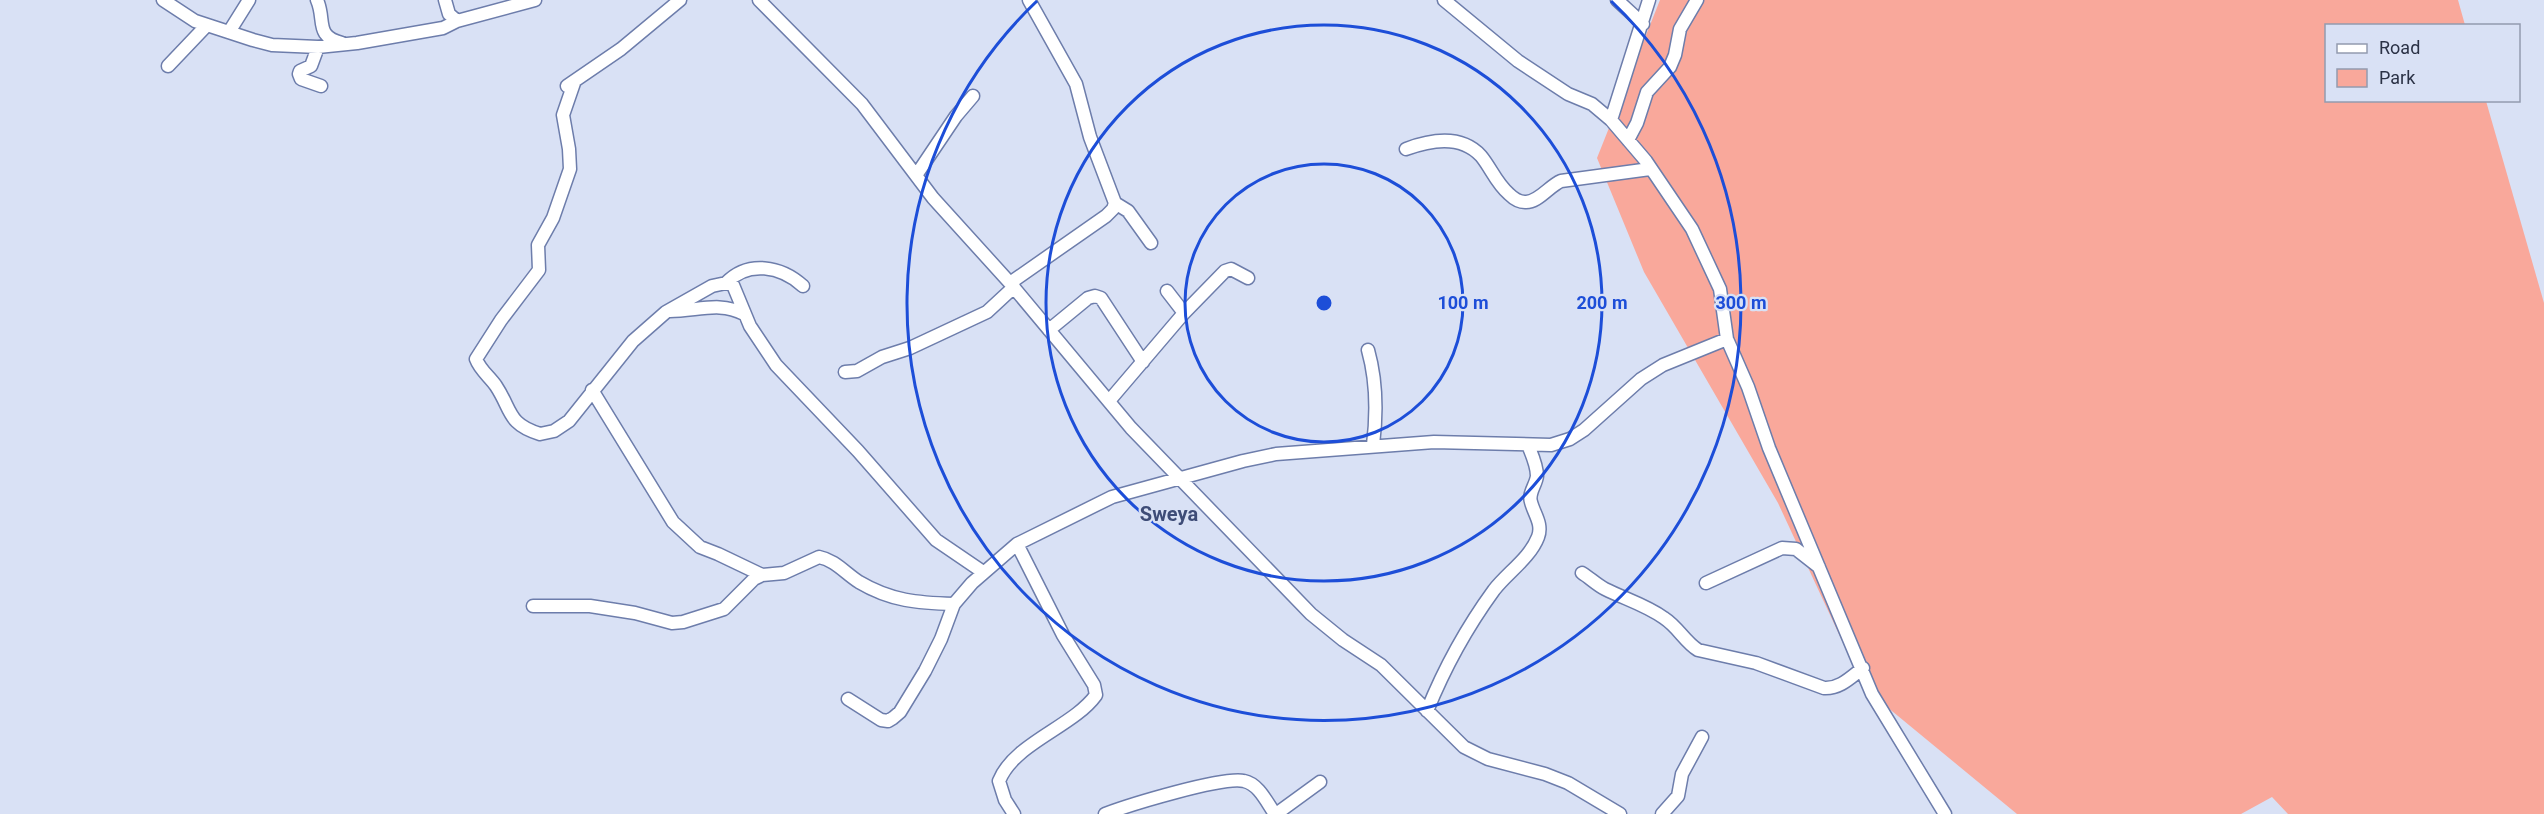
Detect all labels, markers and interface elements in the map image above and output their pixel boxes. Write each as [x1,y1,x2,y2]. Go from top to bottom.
legend [2325,24,2520,102]
text: Road [2379,37,2420,58]
text: Park [2379,67,2416,88]
text: 100 m [1437,292,1489,313]
text: 200 m [1576,292,1628,313]
text: 300 m [1715,292,1767,313]
centre of rings [1314,293,1334,313]
district label: Sweya [1140,502,1198,526]

